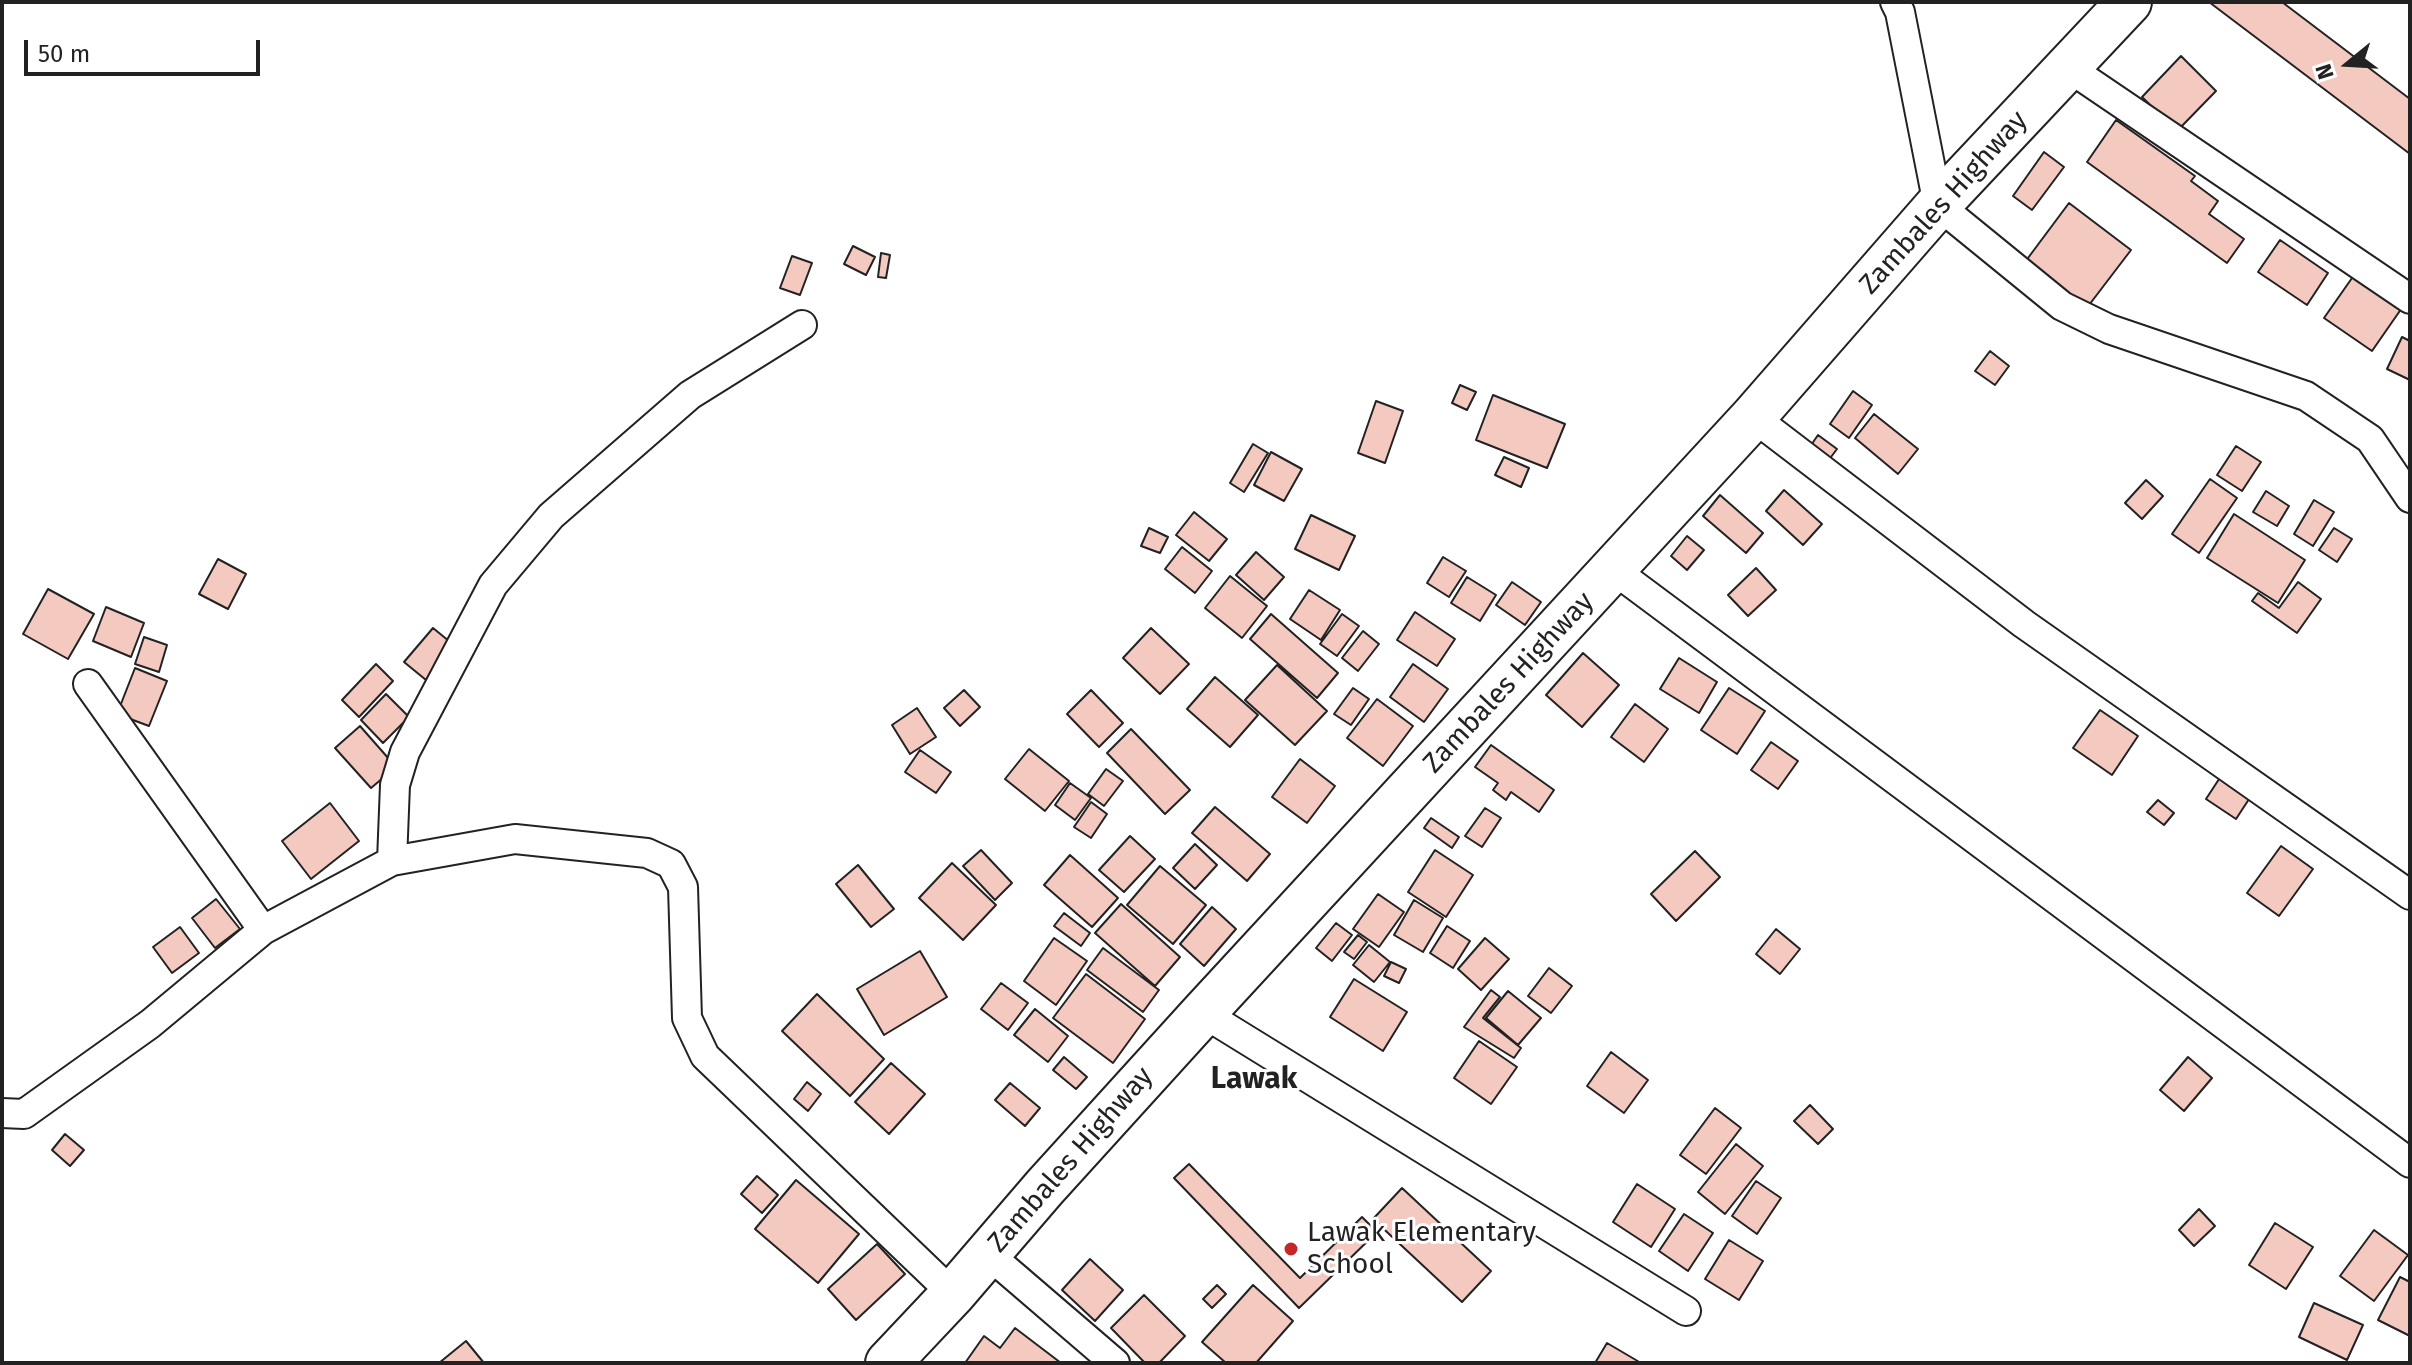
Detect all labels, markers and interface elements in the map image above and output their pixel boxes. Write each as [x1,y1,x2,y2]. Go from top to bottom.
scale bar [28,24,264,74]
north arrow [2308,24,2388,104]
text: 50 m [38,40,90,68]
text: N [2310,60,2340,83]
street label: Zambales Highway [1853,105,2035,301]
street label: Zambales Highway [1417,586,1601,780]
street label: Zambales Highway [981,1060,1161,1260]
district label: Lawak [1211,1062,1297,1098]
place label: Lawak Elementary School [1307,1216,1536,1282]
marker: Lawak Elementary School [1282,1240,1300,1258]

